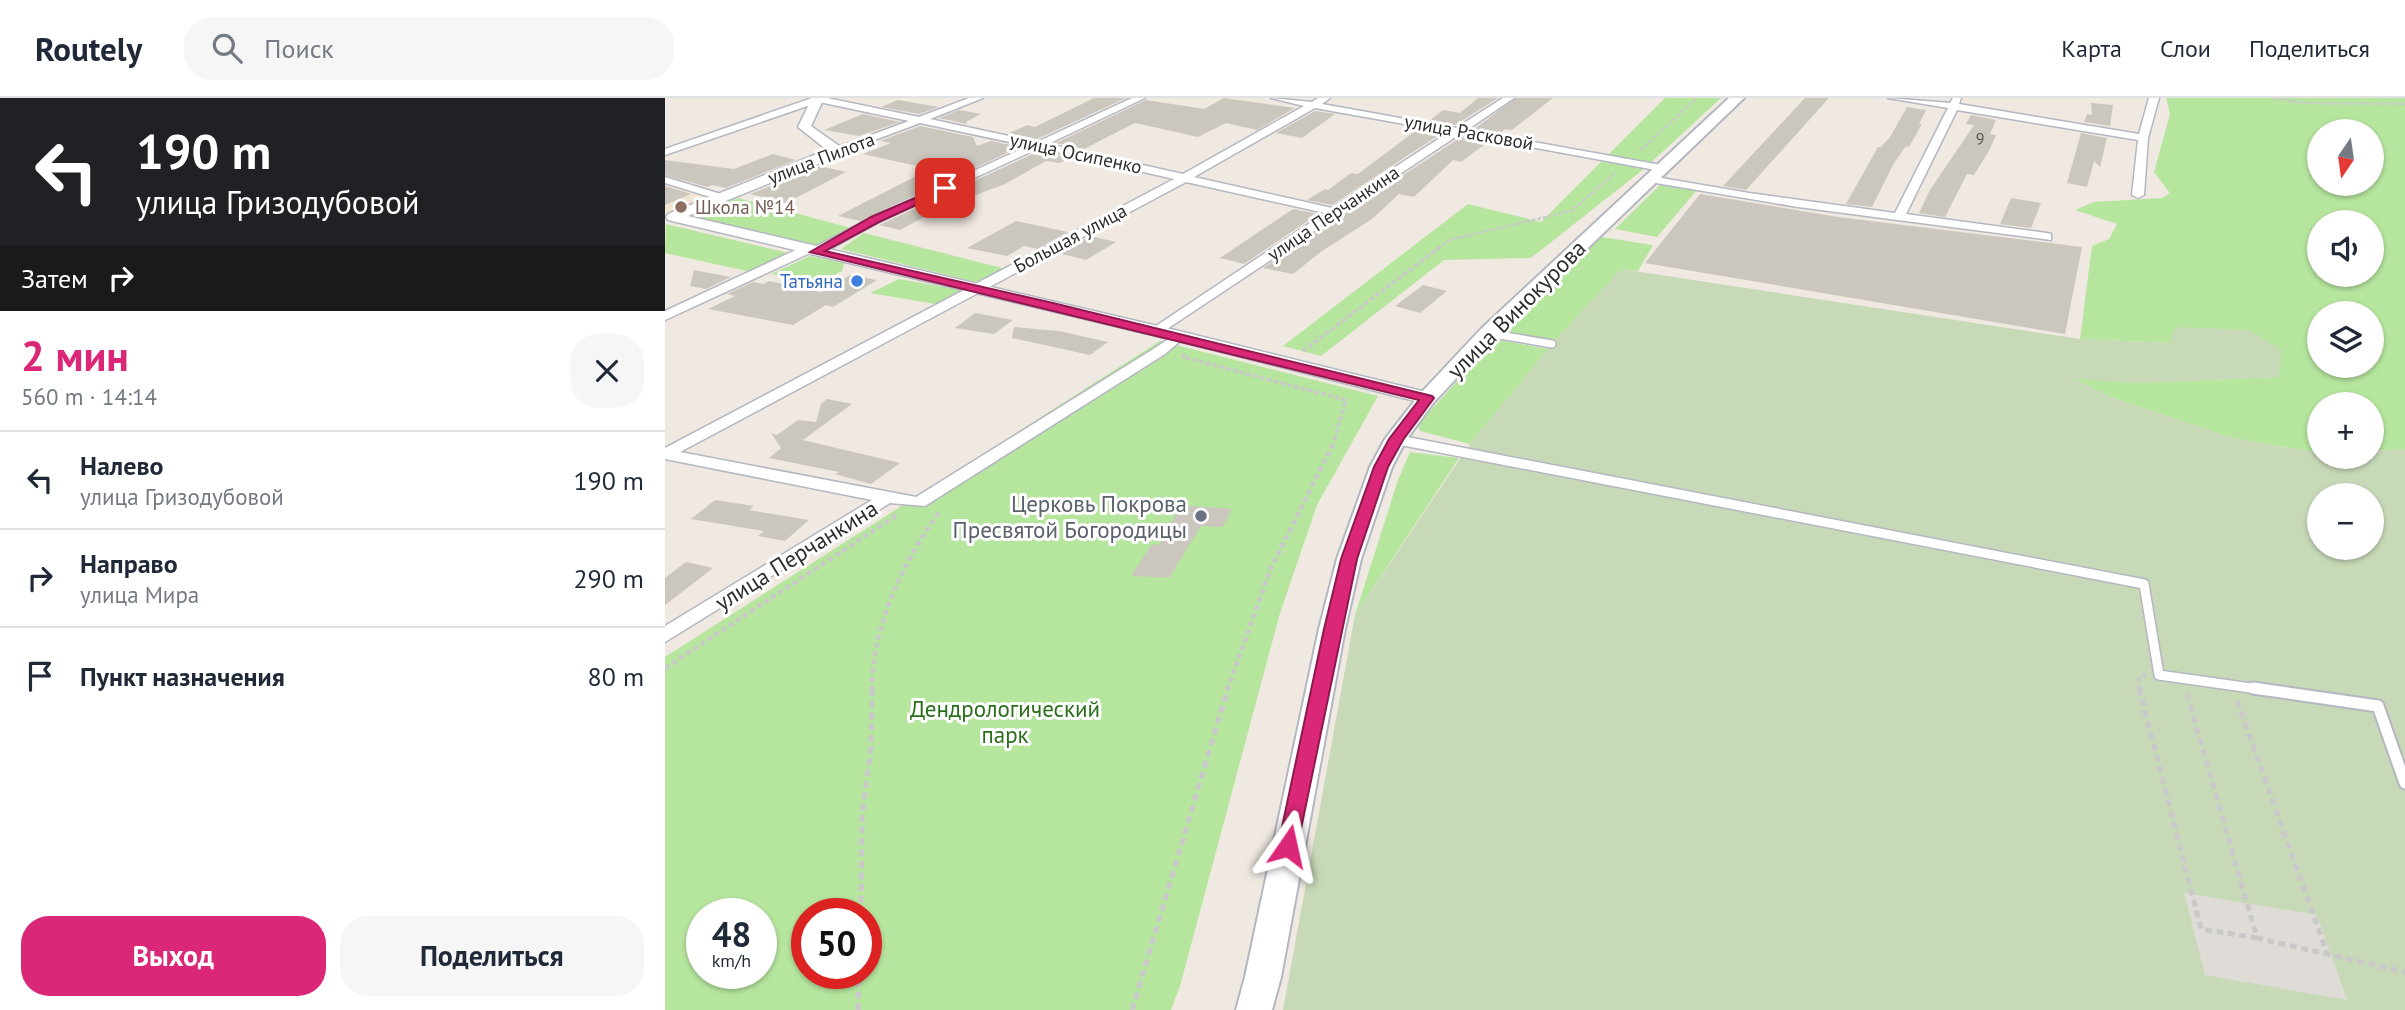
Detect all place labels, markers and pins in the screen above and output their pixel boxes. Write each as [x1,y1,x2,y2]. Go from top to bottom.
pin [915,158,975,218]
place label: Школа №14 [695,195,795,219]
marker: Школа №14 [673,199,689,215]
place label: Татьяна [780,269,843,293]
marker: Татьяна [849,273,865,289]
place label: Церковь Покрова Пресвятой Богородицы [953,489,1187,544]
marker: Церковь Покрова Пресвятой Богородицы [1193,508,1209,524]

